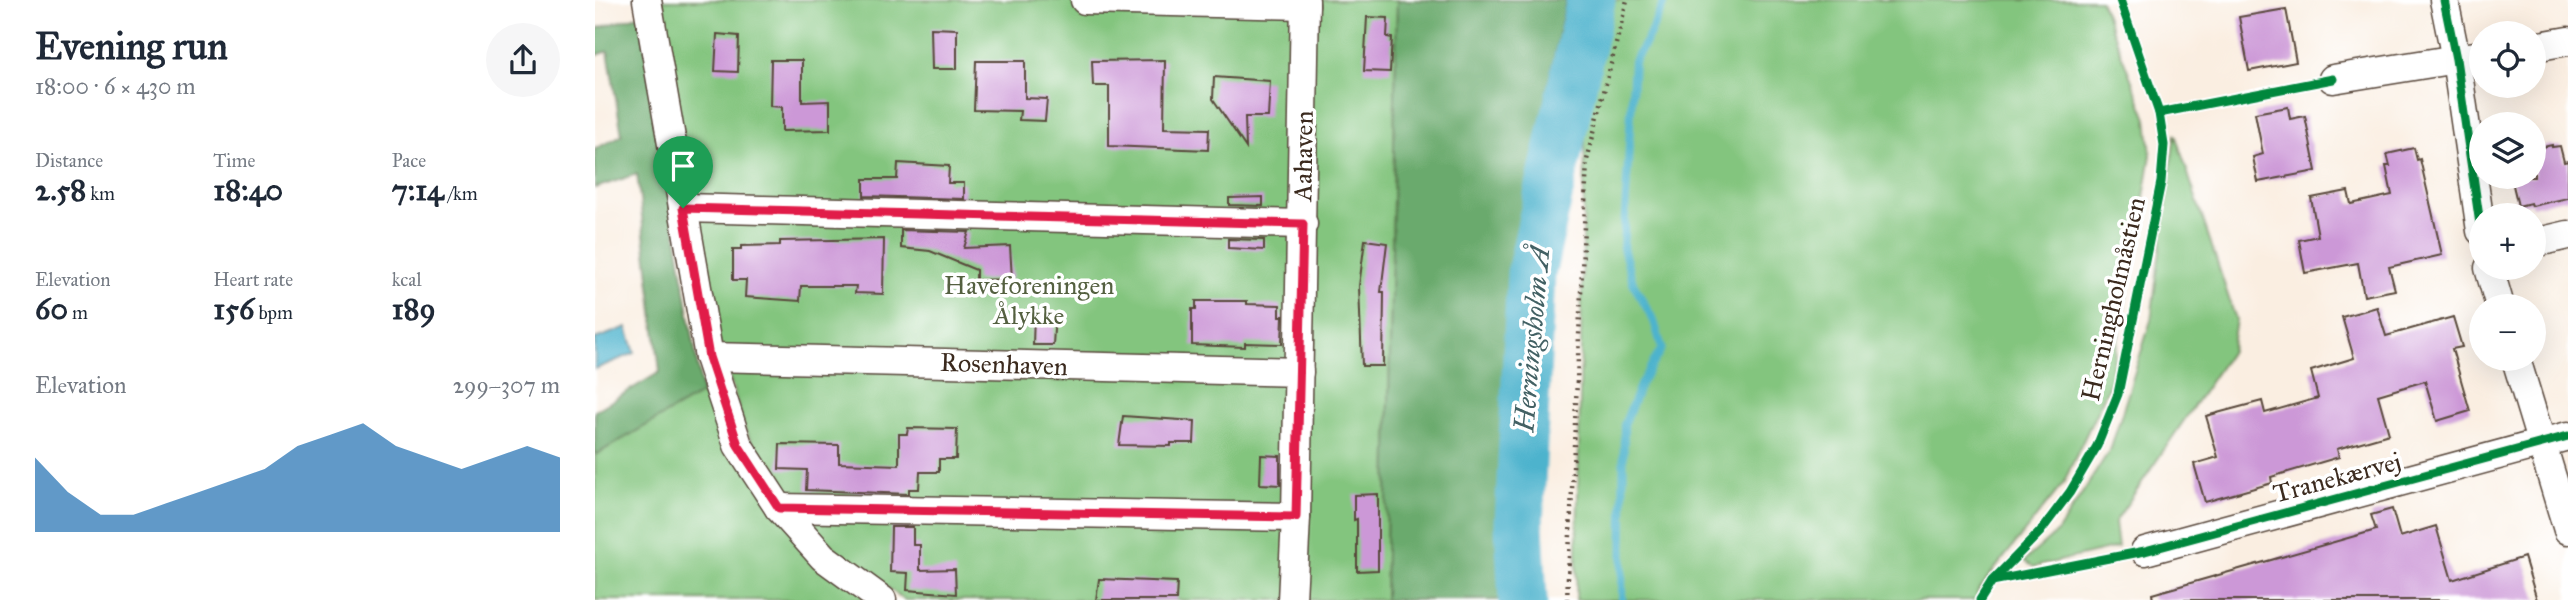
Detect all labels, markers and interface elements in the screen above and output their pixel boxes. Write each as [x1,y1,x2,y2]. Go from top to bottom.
map controls [2469,21,2546,371]
button: locate [2469,21,2546,98]
text: Evening run [35,23,228,69]
button: share [486,23,560,97]
text: 18:00 · 6 × 430 m [35,72,196,100]
street label: Aahaven [1286,110,1320,203]
button: layers [2469,112,2546,189]
pin [653,136,713,208]
icon: arrive [664,147,702,185]
text: Distance [35,149,103,172]
text: Time [213,149,255,172]
text: Pace [392,149,426,172]
text: 2.58 [35,172,86,208]
text: 18:40 [213,172,283,208]
text: 7:14 [392,172,444,208]
text: km [86,182,115,205]
text: /km [444,182,478,205]
street label: Herningholmåstien [2074,194,2152,404]
button: + [2469,203,2546,280]
water label: Herningsholm Å [1506,243,1558,435]
text: Elevation [35,268,110,291]
text: Heart rate [213,268,293,291]
text: kcal [392,268,422,291]
park label: Haveforeningen Ålykke [944,269,1114,331]
text: 60 [35,291,68,327]
text: 156 [213,291,254,327]
text: 189 [392,291,436,327]
button: − [2469,294,2546,371]
text: m [68,301,88,324]
text: bpm [254,301,293,324]
street label: Rosenhaven [939,346,1069,382]
text: Elevation [35,371,126,399]
text: 299–307 m [453,371,560,399]
street label: Tranekærvej [2270,445,2404,509]

